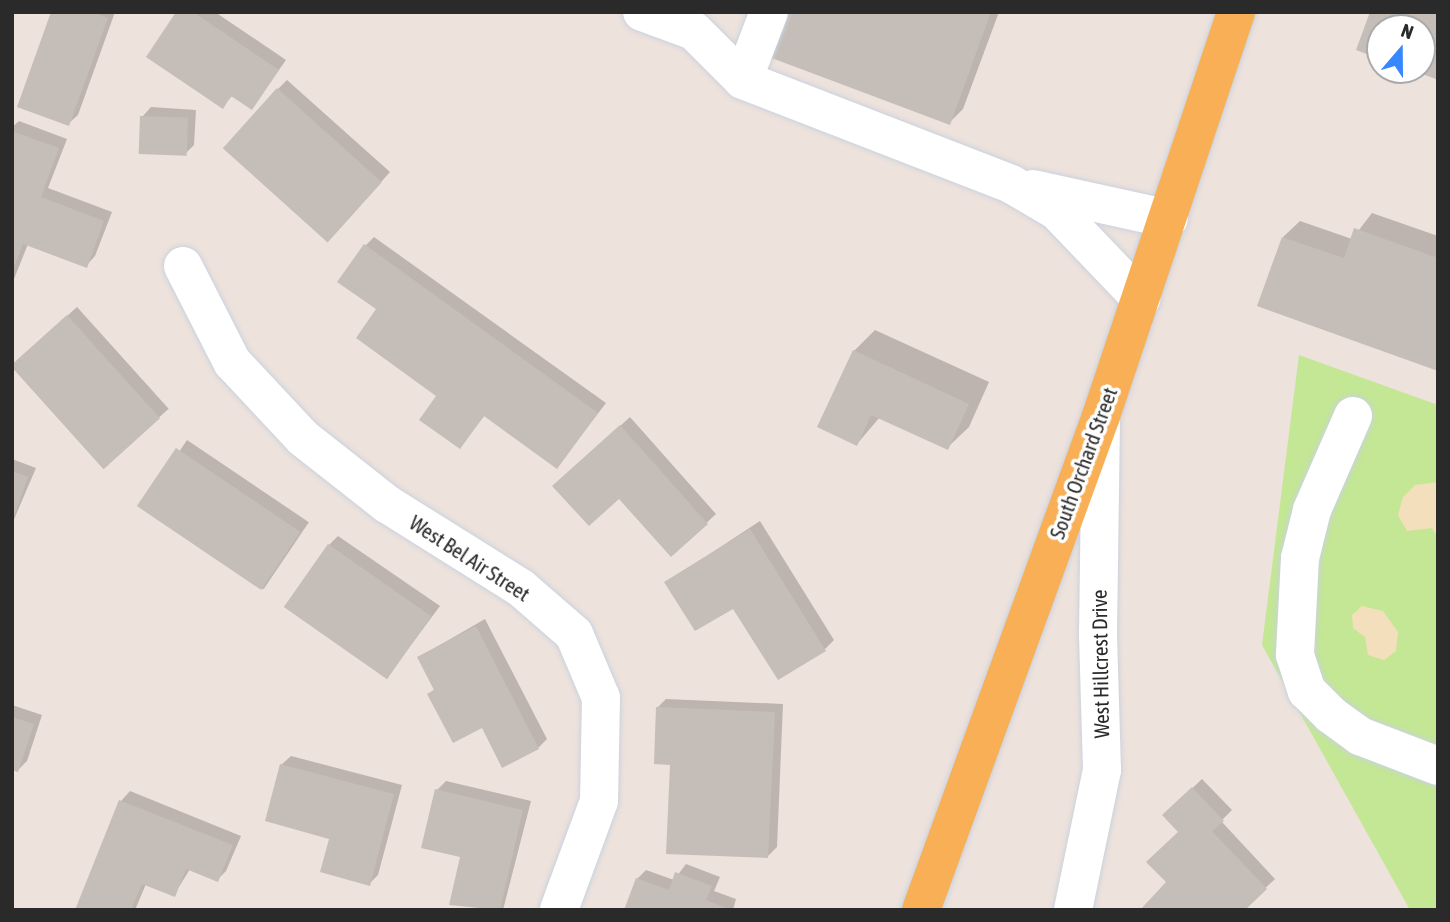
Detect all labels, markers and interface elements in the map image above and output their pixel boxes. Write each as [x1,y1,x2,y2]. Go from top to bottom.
north arrow [1366,14,1436,84]
text: N [1398,19,1417,43]
street label: South Orchard Street [1044,384,1122,542]
street label: West Bel Air Street [405,510,535,606]
street label: West Hillcrest Drive [1086,589,1114,739]

